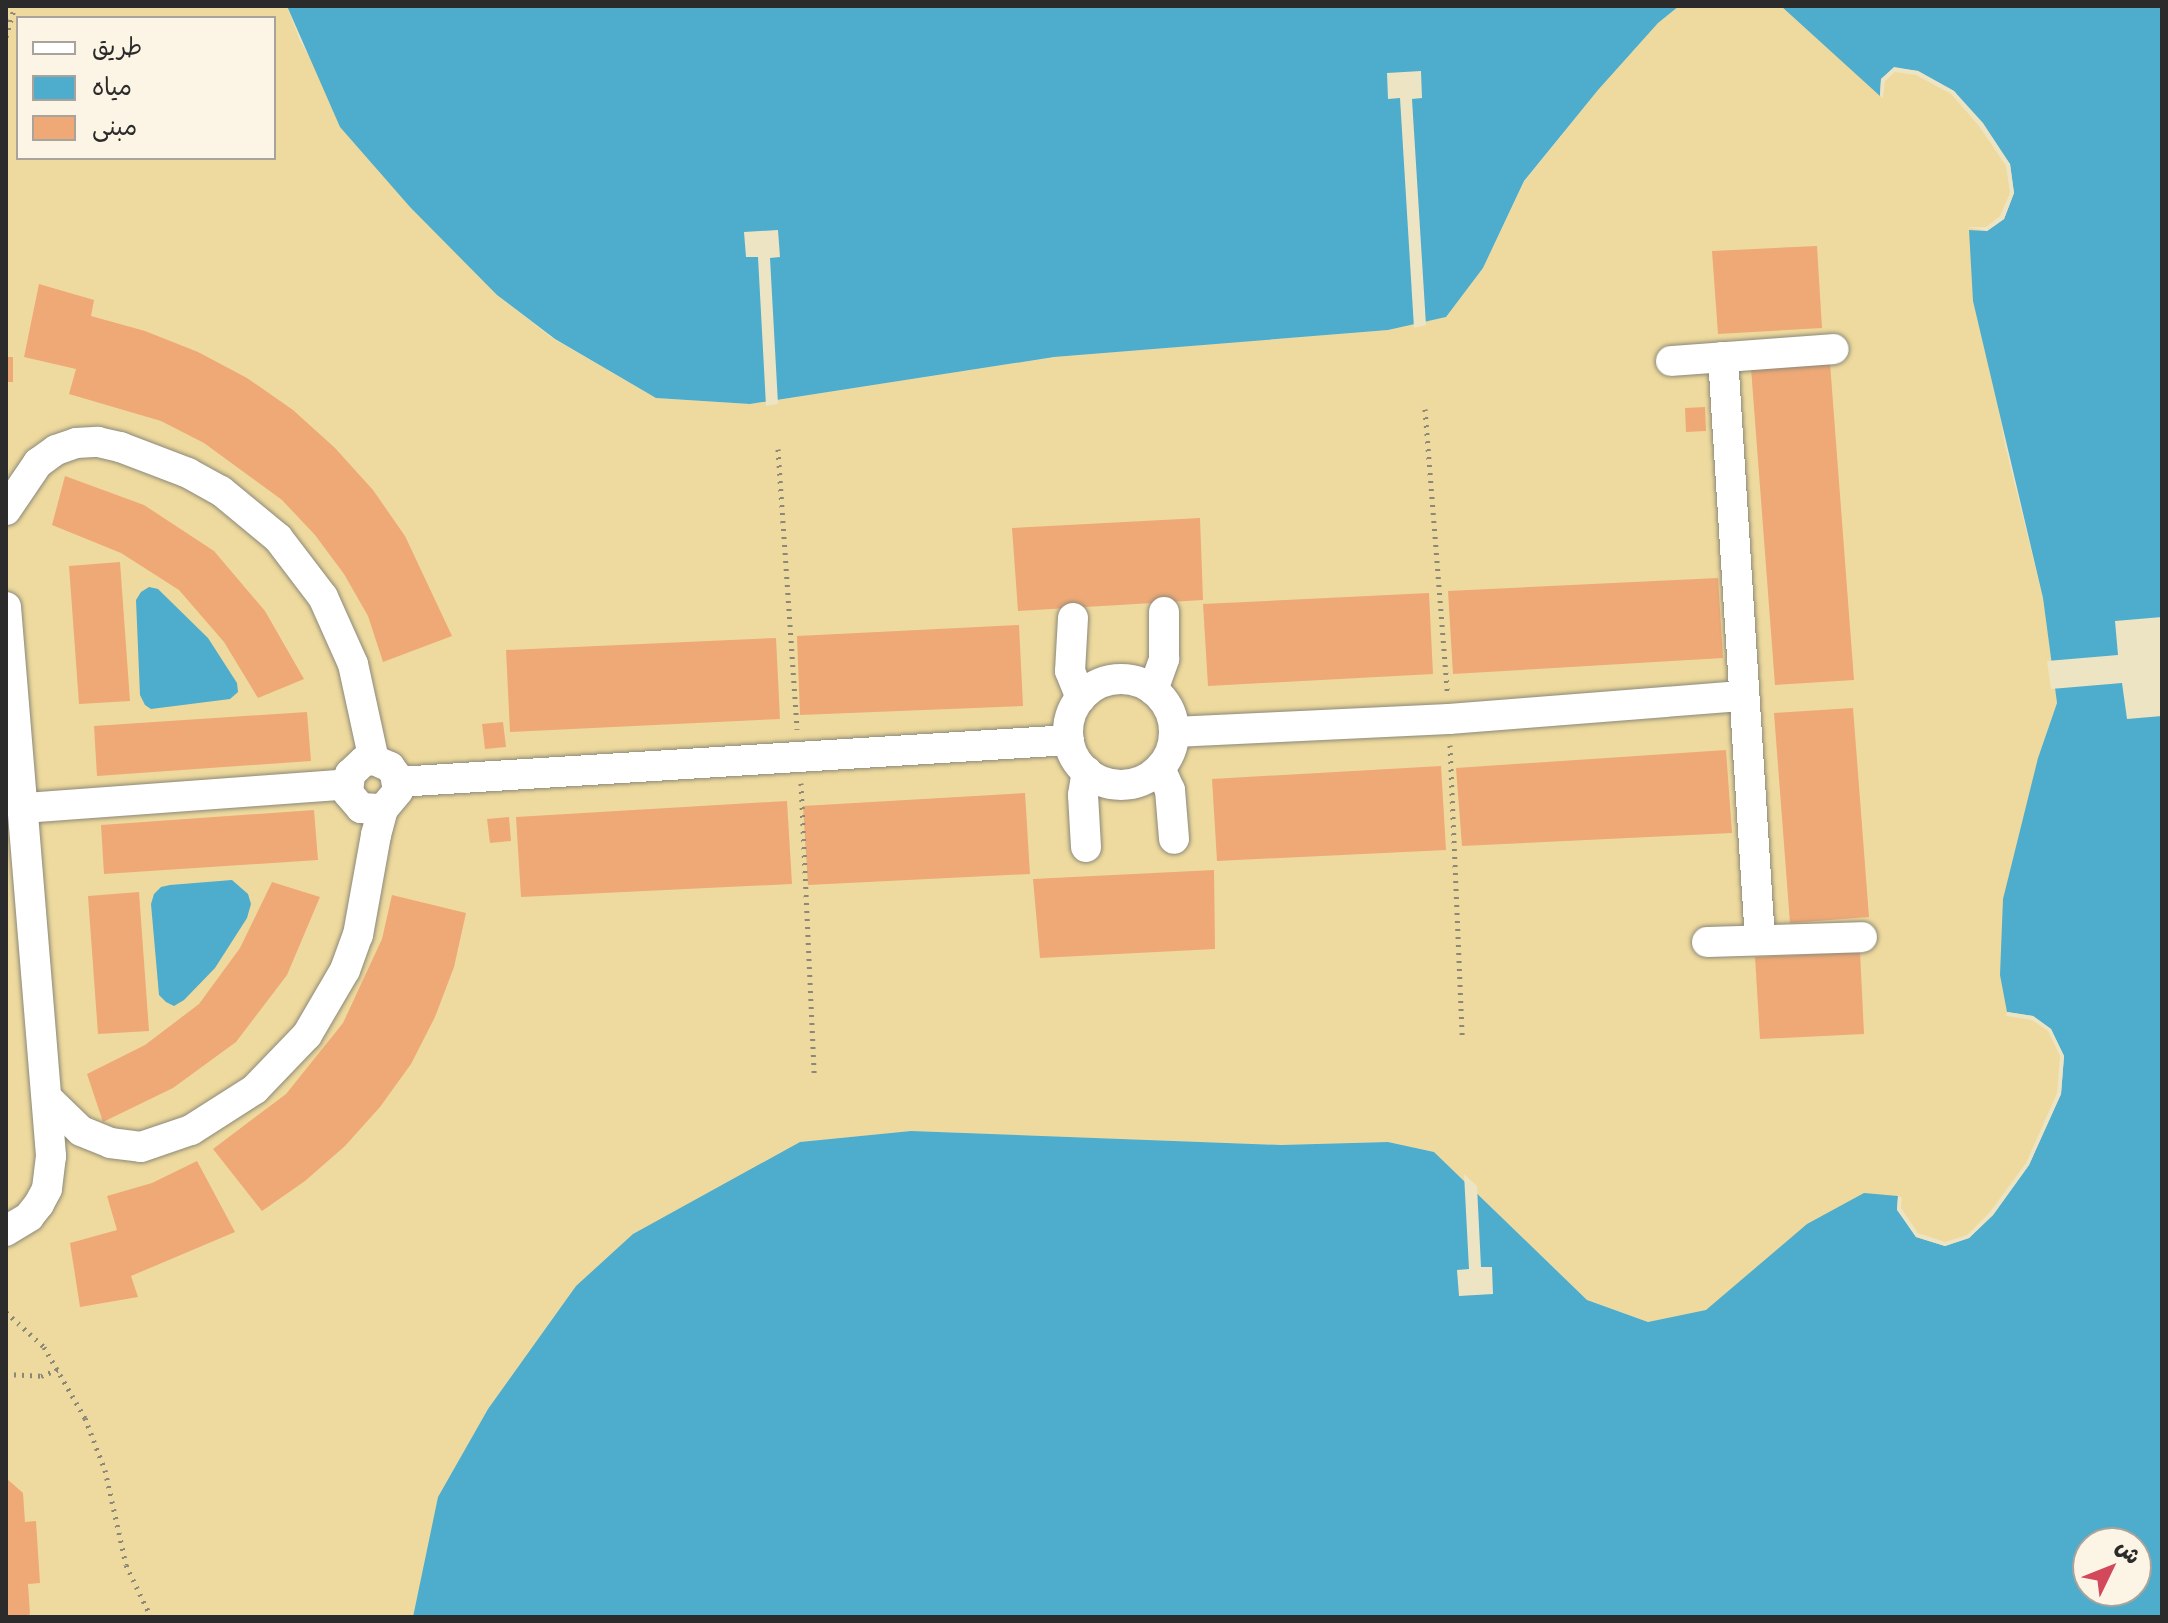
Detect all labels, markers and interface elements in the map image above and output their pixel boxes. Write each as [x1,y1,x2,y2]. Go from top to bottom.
legend [16,16,276,160]
text: طريق [92,32,142,62]
text: مياه [92,72,132,102]
text: مبنى [92,112,137,142]
north arrow [2072,1527,2152,1607]
text: ش [2110,1534,2147,1570]

